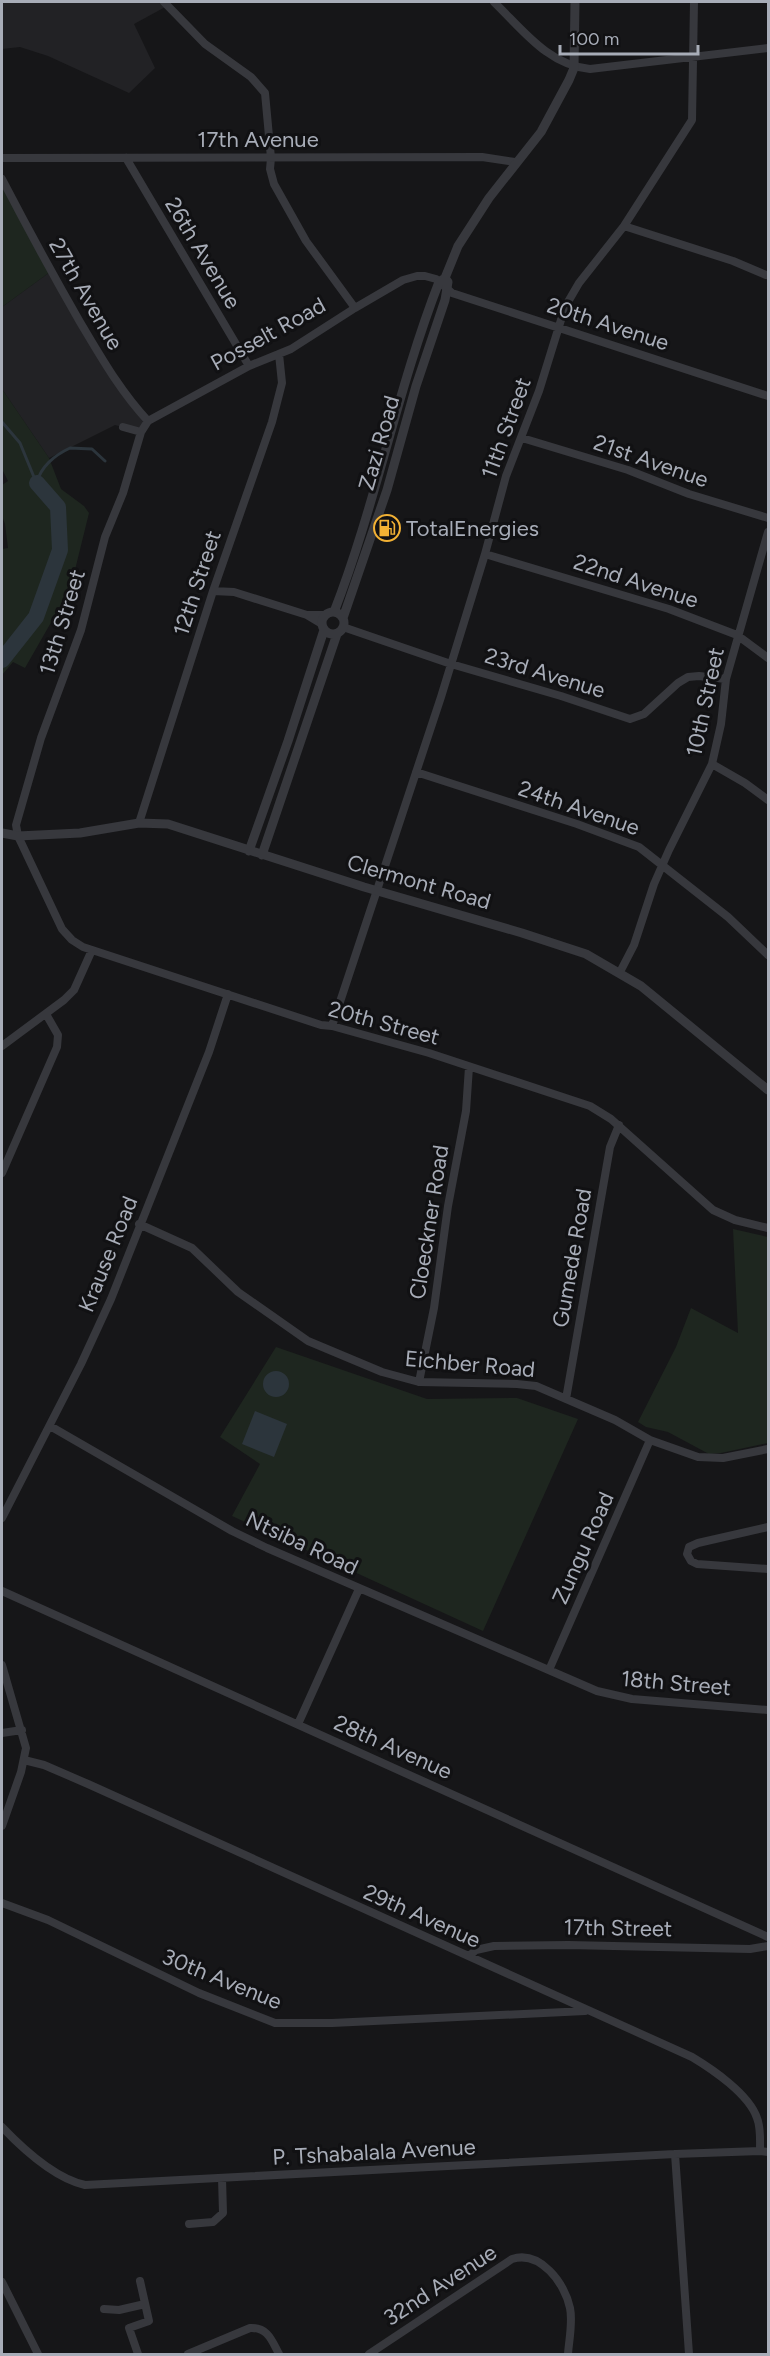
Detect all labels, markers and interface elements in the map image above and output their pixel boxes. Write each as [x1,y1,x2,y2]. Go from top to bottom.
scale bar [560,18,698,56]
text: 100 m [569,28,619,50]
street label: 17th Avenue [197,126,319,153]
street label: 26th Avenue [159,192,247,314]
street label: 27th Avenue [43,233,129,355]
street label: Posselt Road [206,291,330,377]
street label: 20th Avenue [544,292,672,356]
street label: 11th Street [475,374,537,482]
street label: Zazi Road [353,393,405,493]
street label: 21st Avenue [590,429,712,493]
fuel station icon: TotalEnergies [372,513,402,543]
place label: TotalEnergies [406,515,539,542]
street label: 12th Street [167,527,227,639]
street label: 22nd Avenue [570,548,702,614]
street label: 13th Street [33,566,91,678]
street label: 23rd Avenue [482,642,608,704]
street label: 10th Street [680,645,730,759]
street label: 24th Avenue [515,775,643,841]
street label: Clermont Road [344,849,494,915]
street label: 20th Street [325,995,443,1051]
street label: Cloeckner Road [403,1143,455,1301]
street label: Gumede Road [546,1186,598,1330]
street label: Krause Road [73,1192,143,1316]
street label: Eichber Road [404,1345,536,1383]
street label: Zungu Road [546,1488,620,1608]
street label: Ntsiba Road [242,1505,362,1581]
street label: 18th Street [620,1665,732,1701]
street label: 28th Avenue [330,1709,456,1785]
street label: 29th Avenue [359,1878,485,1954]
street label: 17th Street [564,1914,672,1942]
street label: 30th Avenue [158,1943,286,2015]
street label: P. Tshabalala Avenue [272,2133,476,2171]
street label: 32nd Avenue [378,2238,502,2332]

